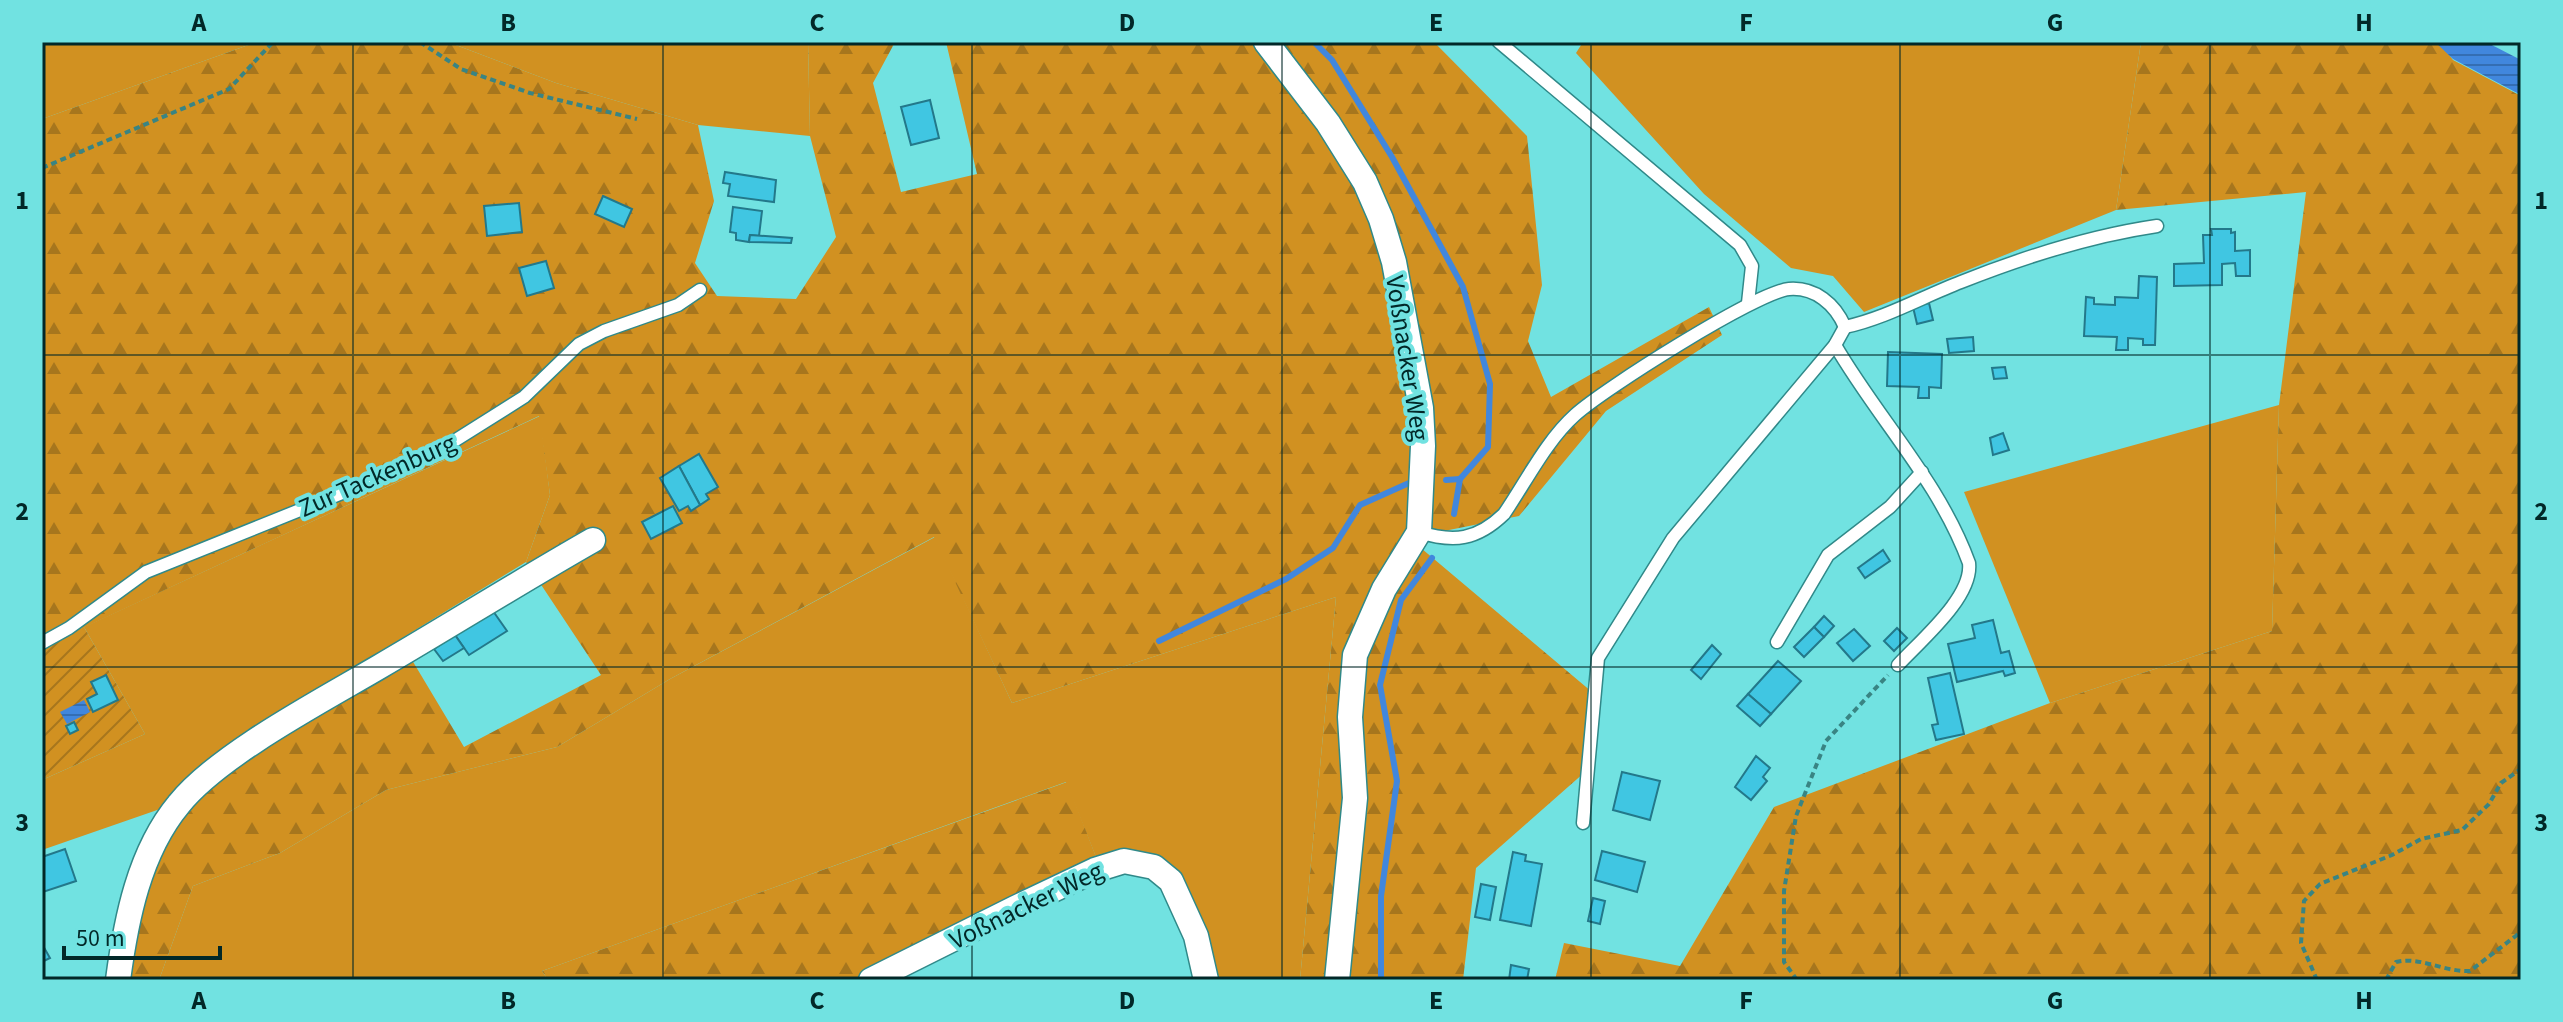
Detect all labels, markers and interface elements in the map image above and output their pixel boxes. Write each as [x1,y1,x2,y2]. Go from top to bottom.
text: A [191,4,208,41]
text: B [500,4,516,41]
text: C [809,4,825,41]
text: D [1119,4,1135,41]
text: E [1429,4,1443,41]
text: F [1739,4,1753,41]
text: G [2047,4,2063,41]
text: H [2355,4,2373,41]
text: 1 [15,182,29,219]
text: 1 [2534,182,2548,219]
street label: Voßnacker Weg [1376,273,1439,443]
street label: Zur Tackenburg [293,424,462,527]
text: 2 [15,493,29,530]
text: 2 [2534,493,2548,530]
text: 3 [15,804,29,841]
text: 3 [2534,804,2548,841]
street label: Voßnacker Weg [943,852,1109,959]
scale bar [64,910,220,960]
text: 50 m [76,921,125,956]
text: A [191,982,208,1019]
text: B [500,982,516,1019]
text: C [809,982,825,1019]
text: D [1119,982,1135,1019]
text: E [1429,982,1443,1019]
text: F [1739,982,1753,1019]
text: G [2047,982,2063,1019]
text: H [2355,982,2373,1019]

